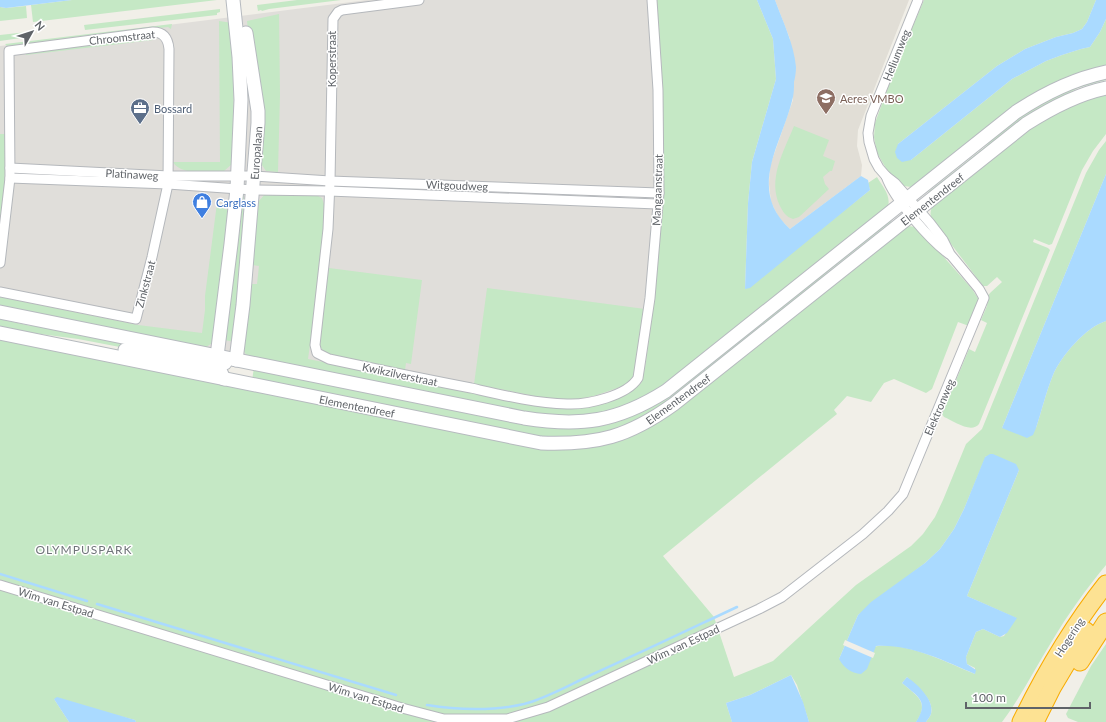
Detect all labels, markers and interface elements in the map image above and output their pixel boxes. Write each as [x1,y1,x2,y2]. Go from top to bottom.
north arrow [12,12,52,52]
text: N [32,18,48,33]
street label: Chroomstraat [88,27,156,47]
street label: Heliumweg [880,27,912,83]
street label: Koperstraat [325,31,338,87]
school or university icon: Aeres VMBO [815,87,837,115]
place label: Aeres VMBO [840,92,904,105]
office icon: Bossard [129,97,151,125]
place label: Bossard [154,102,192,115]
street label: Europalaan [248,126,264,180]
street label: Mangaanstraat [649,154,665,226]
street label: Platinaweg [105,166,159,182]
street label: Elementendreef [898,170,966,228]
street label: Witgoudweg [426,177,489,193]
shop icon: Carglass [191,191,213,219]
place label: Carglass [216,196,256,209]
street label: Zinkstraat [132,259,158,309]
street label: Kwikzilverstraat [361,360,439,388]
street label: Elementendreef [643,371,713,427]
street label: Elektronweg [921,376,957,437]
street label: Elementendreef [318,392,396,420]
district label: OLYMPUSPARK [35,542,133,557]
street label: Wim van Estpad [17,584,95,620]
street label: Hogering [1051,615,1087,659]
street label: Wim van Estpad [645,622,721,666]
street label: Wim van Estpad [327,679,405,715]
scale bar [966,684,1090,710]
text: 100 m [972,690,1006,705]

